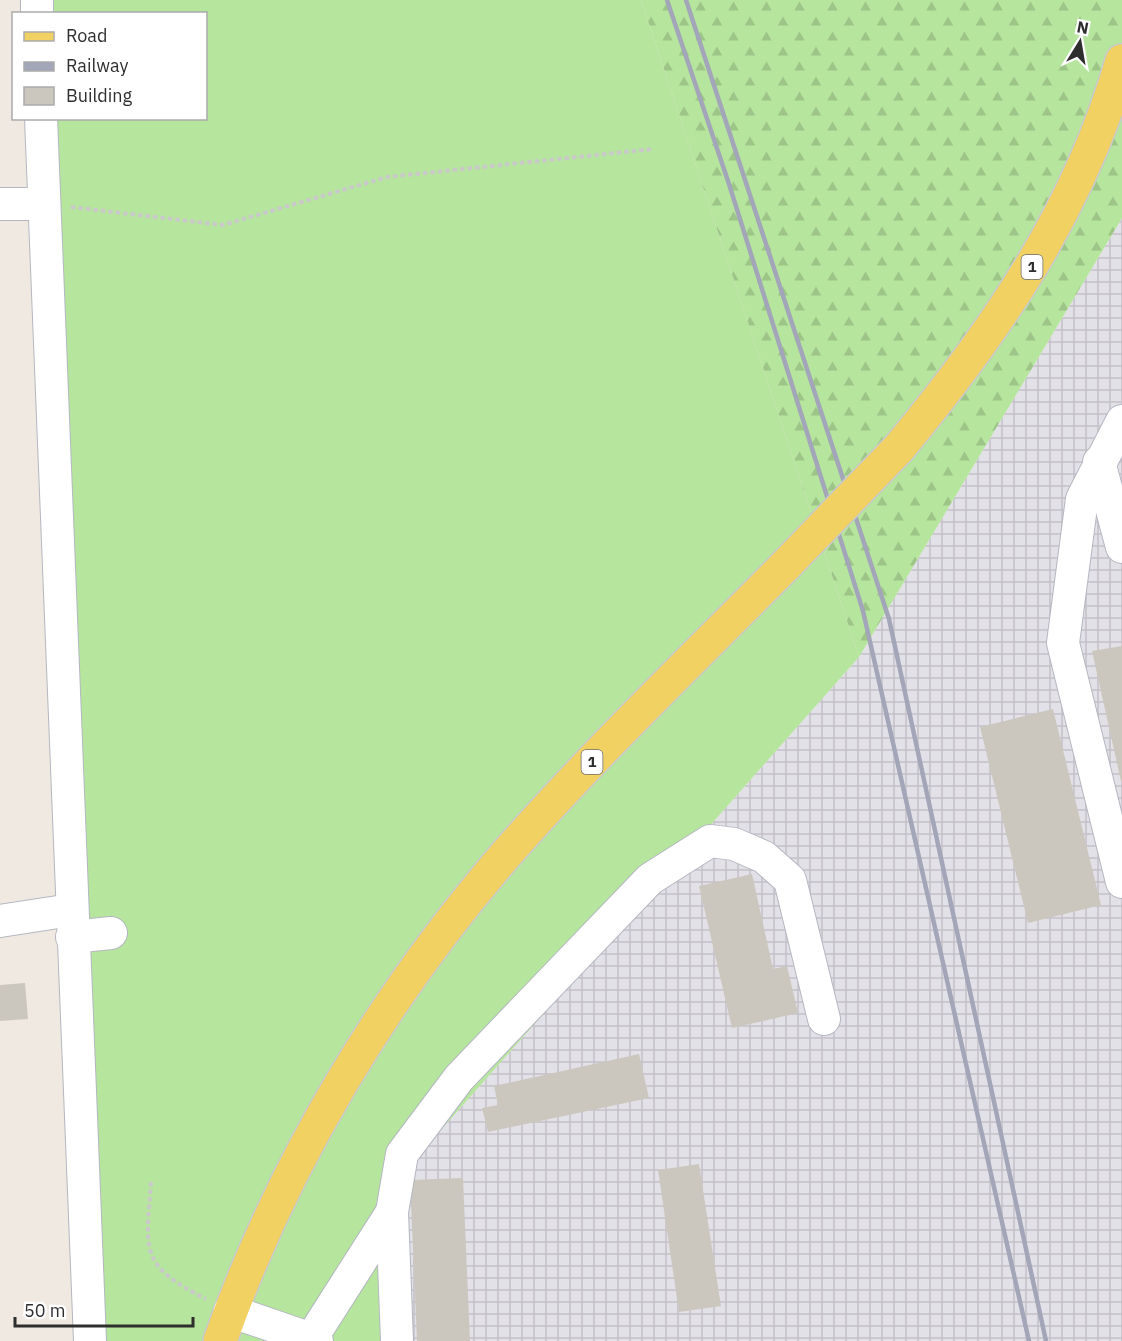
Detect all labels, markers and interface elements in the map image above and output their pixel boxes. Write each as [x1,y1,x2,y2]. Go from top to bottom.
legend [12,12,207,120]
north arrow [1050,12,1110,72]
text: N [1075,16,1090,38]
text: Road [66,24,107,47]
text: Railway [66,54,128,77]
text: Building [66,84,133,107]
road number: 1 [1022,255,1042,279]
road number: 1 [582,750,602,774]
scale bar [15,1290,194,1328]
text: 50 m [24,1299,66,1322]

